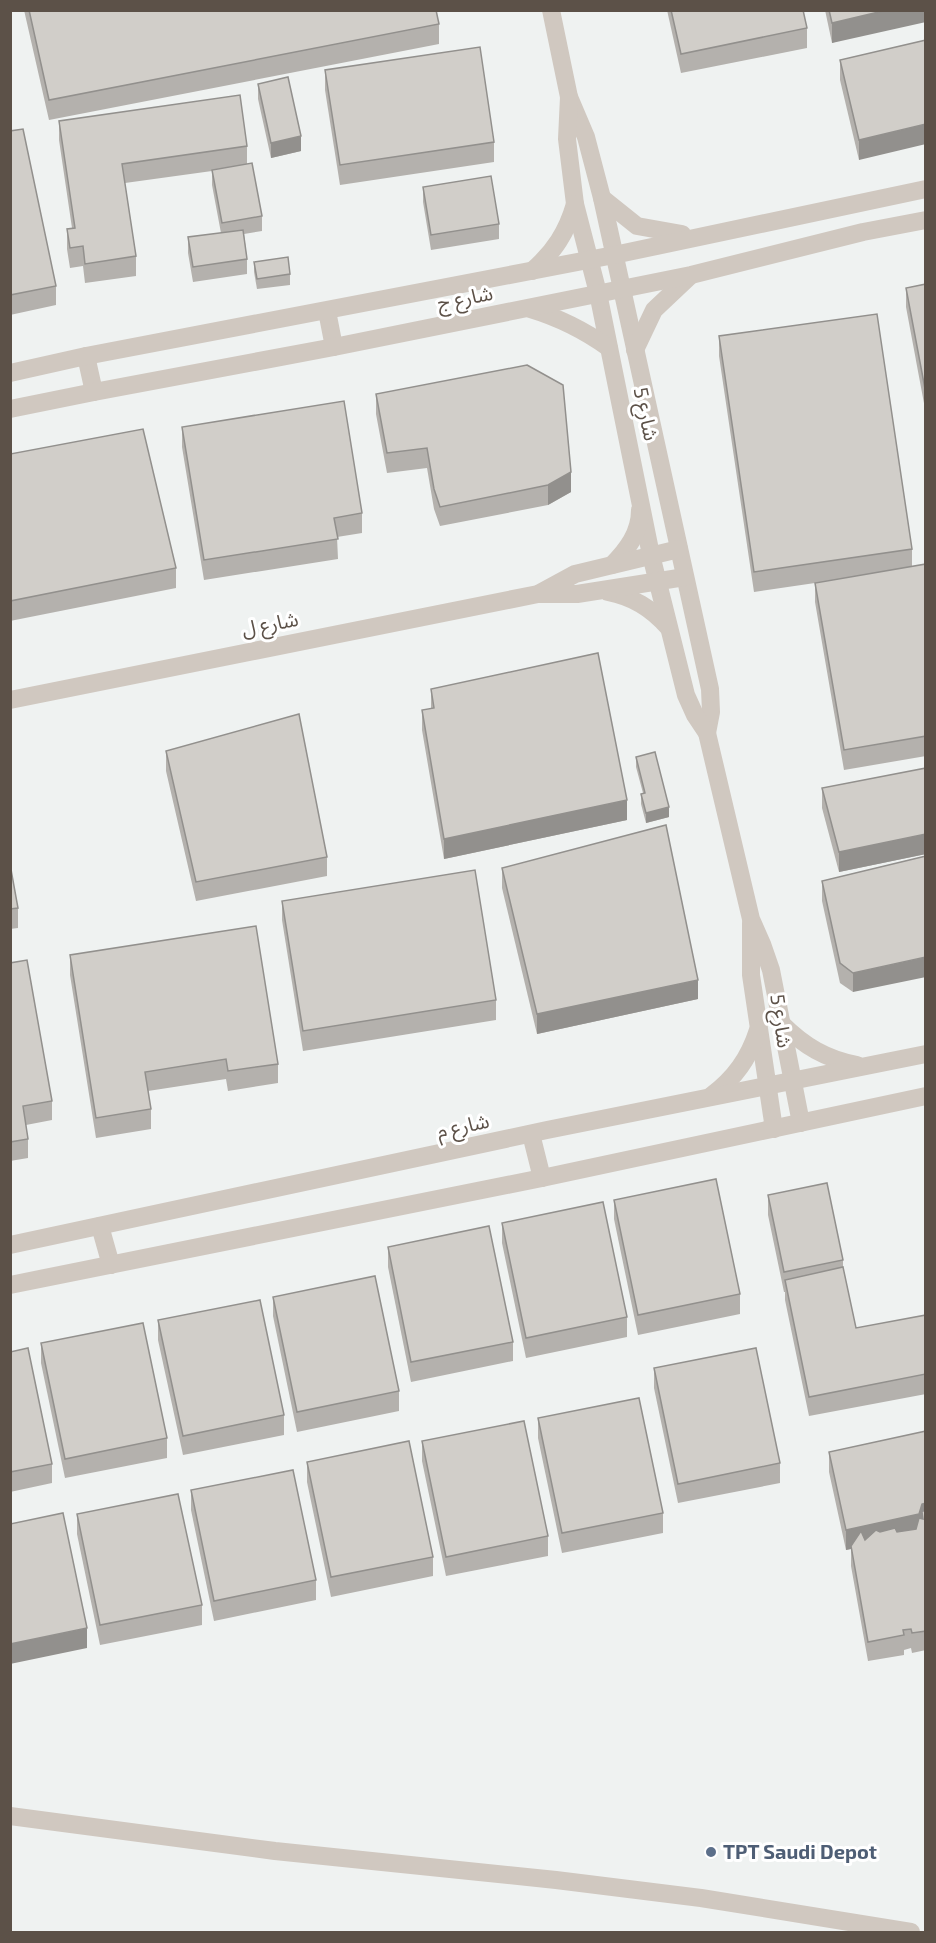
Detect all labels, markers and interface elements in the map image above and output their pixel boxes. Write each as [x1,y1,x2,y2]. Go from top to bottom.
street label: شارع ج [435,280,495,318]
street label: شارع 5 [626,385,664,444]
street label: شارع ل [239,606,301,644]
street label: شارع 5 [762,992,798,1050]
street label: شارع م [434,1108,492,1146]
place label: TPT Saudi Depot [723,1839,877,1863]
marker: TPT Saudi Depot [704,1845,718,1859]

